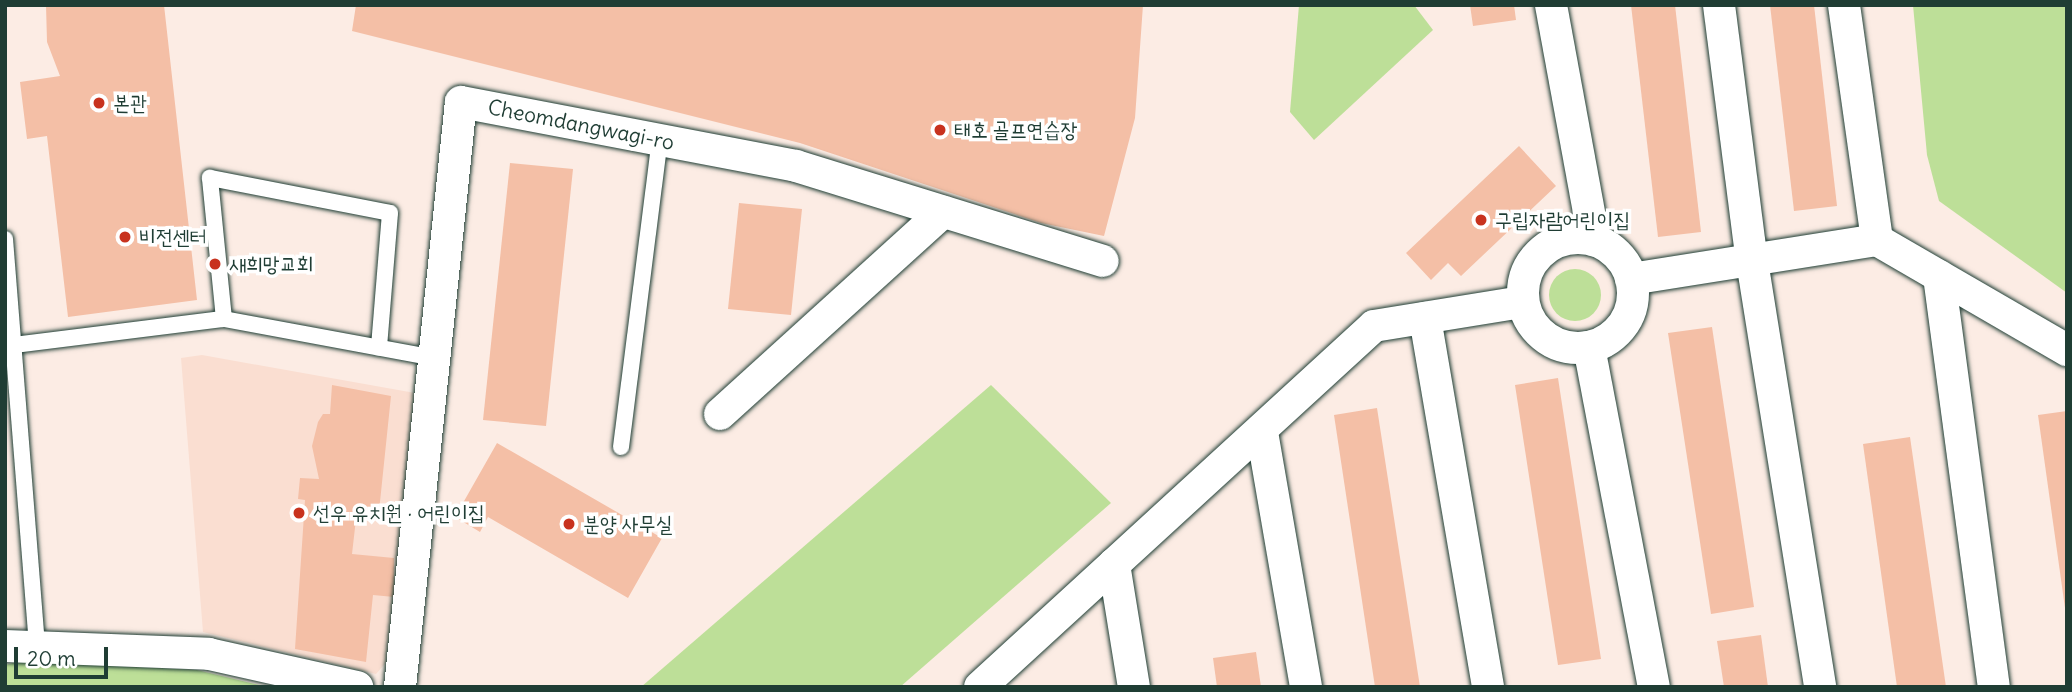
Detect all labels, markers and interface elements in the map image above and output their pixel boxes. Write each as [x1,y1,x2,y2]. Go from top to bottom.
place label: 본관 [113,90,147,116]
marker: 본관 [91,95,107,111]
street label: Cheomdangwagi-ro [486,95,676,155]
place label: 태호 골프연습장 [954,117,1077,143]
marker: 태호 골프연습장 [932,122,948,138]
place label: 구립자람어린이집 [1495,207,1630,233]
marker: 구립자람어린이집 [1473,212,1489,228]
place label: 비전센터 [139,224,207,250]
marker: 비전센터 [117,229,133,245]
place label: 새희망교회 [229,251,313,277]
marker: 새희망교회 [207,256,223,272]
place label: 선우 유치원 · 어린이집 [313,500,485,526]
marker: 선우 유치원 · 어린이집 [291,505,307,521]
place label: 분양 사무실 [583,511,672,537]
marker: 분양 사무실 [561,516,577,532]
scale bar [18,632,112,676]
text: 20 m [27,645,76,672]

